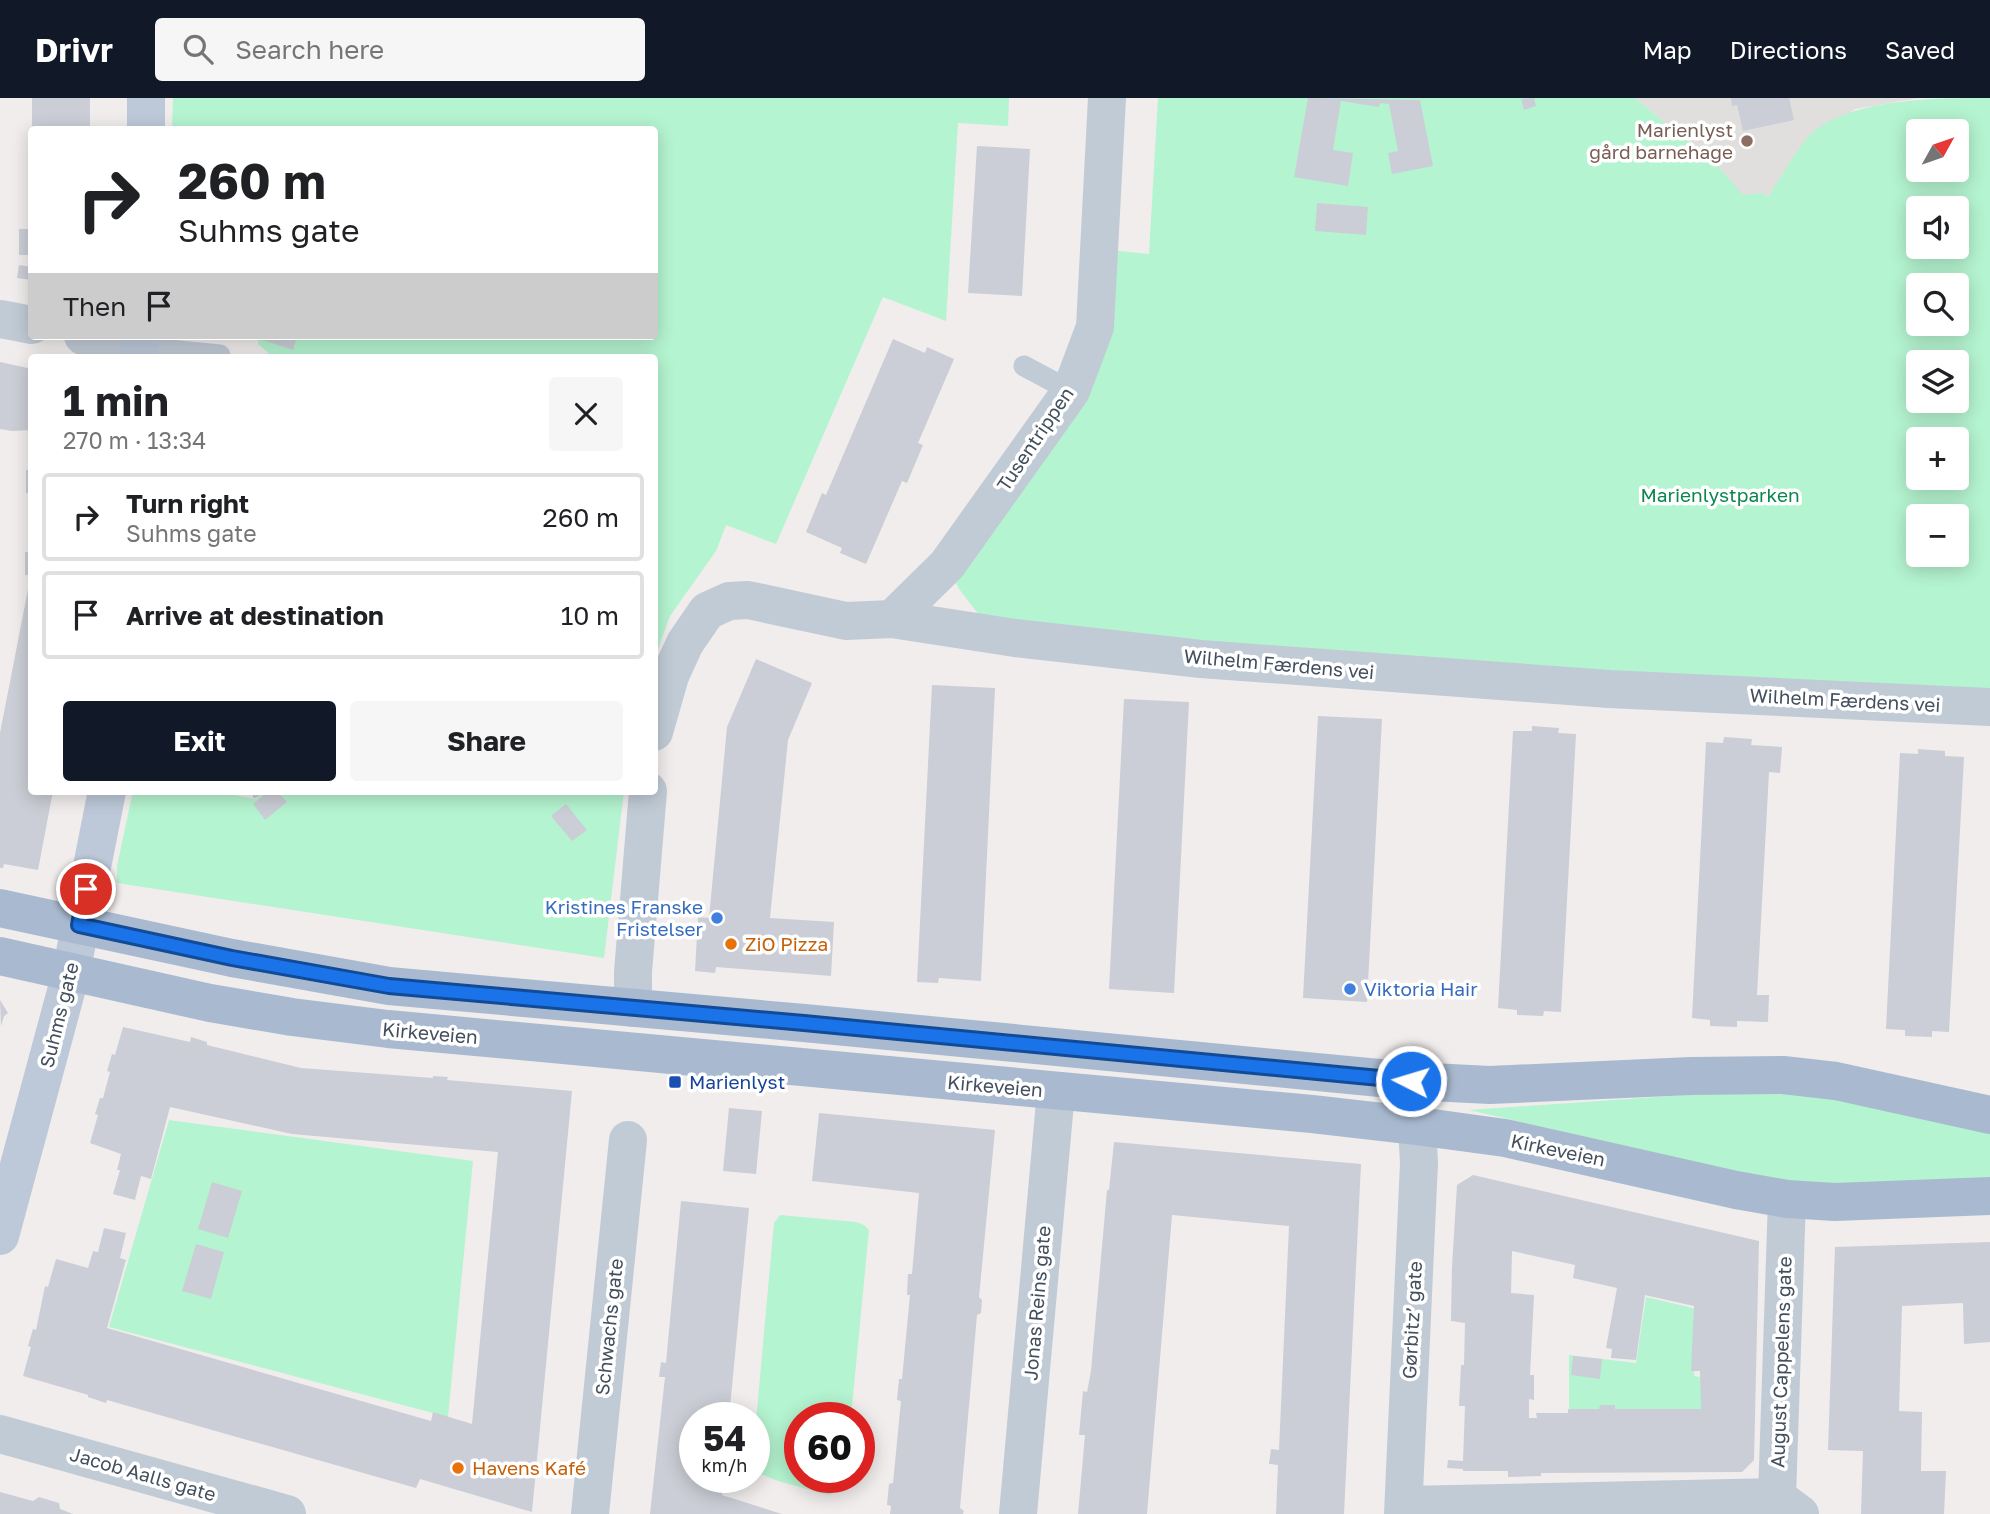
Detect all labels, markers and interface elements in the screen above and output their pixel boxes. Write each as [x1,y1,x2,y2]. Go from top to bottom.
search box [155,18,645,81]
text: Drivr [35,30,113,69]
icon: search [179,30,217,68]
text: Search here [235,34,384,65]
text: Map [1643,35,1692,64]
text: Directions [1730,35,1847,64]
text: Saved [1885,35,1955,64]
place label: Marienlyst gård barnehage [1589,118,1733,163]
north arrow [1906,119,1969,182]
map controls [1906,119,1969,567]
marker: Marienlyst gård barnehage [1739,133,1755,149]
text: 260 m [178,151,326,210]
icon: right [63,154,154,245]
button: sound [1906,196,1969,259]
text: Suhms gate [178,211,360,249]
button: search [1906,273,1969,336]
icon: arrive [140,287,178,325]
text: Then [63,291,126,322]
button: layers [1906,350,1969,413]
text: 1 min [63,375,169,425]
button: close [549,377,623,451]
street label: Tusentrippen [991,382,1078,495]
text: 270 m · 13:34 [63,426,206,454]
button: + [1906,427,1969,490]
park label: Marienlystparken [1640,483,1800,506]
text: Turn right [126,488,249,519]
icon: right [67,498,105,536]
text: 260 m [543,502,619,533]
button: − [1906,504,1969,567]
text: Suhms gate [126,519,257,547]
icon: arrive [67,596,105,634]
text: Arrive at destination [126,600,384,631]
text: 10 m [561,600,619,631]
street label: Wilhelm Færdens vei [1183,644,1375,683]
street label: Wilhelm Færdens vei [1749,683,1941,716]
button: Exit [63,701,336,781]
button: Share [350,701,623,781]
pin [56,859,116,919]
icon: arrive [67,870,105,908]
place label: Kristines Franske Fristelser [545,895,704,940]
marker: Kristines Franske Fristelser [709,910,725,926]
place label: ZiO Pizza [745,932,828,955]
marker: ZiO Pizza [723,936,739,952]
street label: Suhms gate [34,960,83,1070]
place label: Viktoria Hair [1364,977,1478,1000]
marker: Viktoria Hair [1342,981,1358,997]
street label: Kirkeveien [381,1017,479,1048]
position arrow [1374,1044,1448,1118]
place label: Marienlyst [689,1070,785,1093]
street label: Kirkeveien [946,1070,1044,1101]
marker: Marienlyst [667,1074,683,1090]
street label: Kirkeveien [1509,1128,1607,1171]
street label: Jonas Reins gate [1018,1225,1055,1381]
street label: August Cappelens gate [1765,1256,1796,1468]
street label: Schwachs gate [590,1257,627,1397]
street label: Gørbitz’ gate [1397,1260,1426,1379]
speed limit sign: 60 [784,1402,875,1493]
text: 54 [703,1417,746,1459]
street label: Jacob Aalls gate [68,1442,219,1505]
text: km/h [702,1454,747,1476]
place label: Havens Kafé [472,1456,586,1479]
marker: Havens Kafé [450,1460,466,1476]

